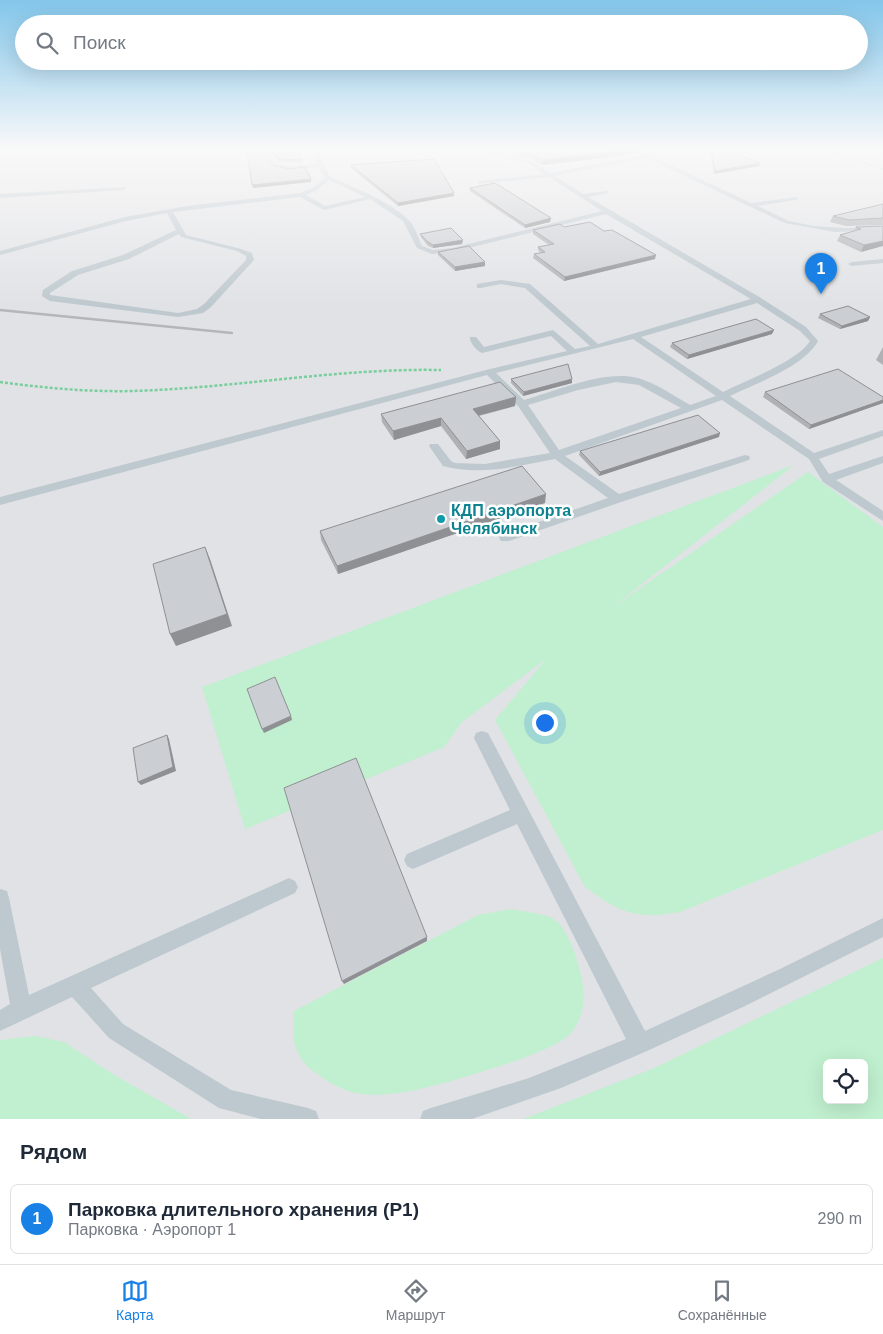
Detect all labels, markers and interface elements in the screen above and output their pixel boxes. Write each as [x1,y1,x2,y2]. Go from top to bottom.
search box [15,15,868,70]
icon: search [33,29,61,57]
text: Поиск [73,32,126,53]
pin: 1 [805,253,837,294]
place label: КДП аэропорта Челябинск [451,502,571,537]
marker: КДП аэропорта Челябинск [435,513,447,525]
your location [532,710,558,736]
map controls [823,1059,868,1104]
button: locate [823,1059,868,1104]
text: Рядом [20,1140,87,1163]
text: Парковка длительного хранения (P1) [68,1199,419,1220]
text: 1 [33,1210,41,1227]
text: 290 m [818,1210,862,1227]
text: Парковка · Аэропорт 1 [68,1221,236,1238]
tab: Карта [116,1277,154,1323]
tab: Маршрут [386,1277,445,1323]
tab: Сохранённые [678,1277,767,1323]

